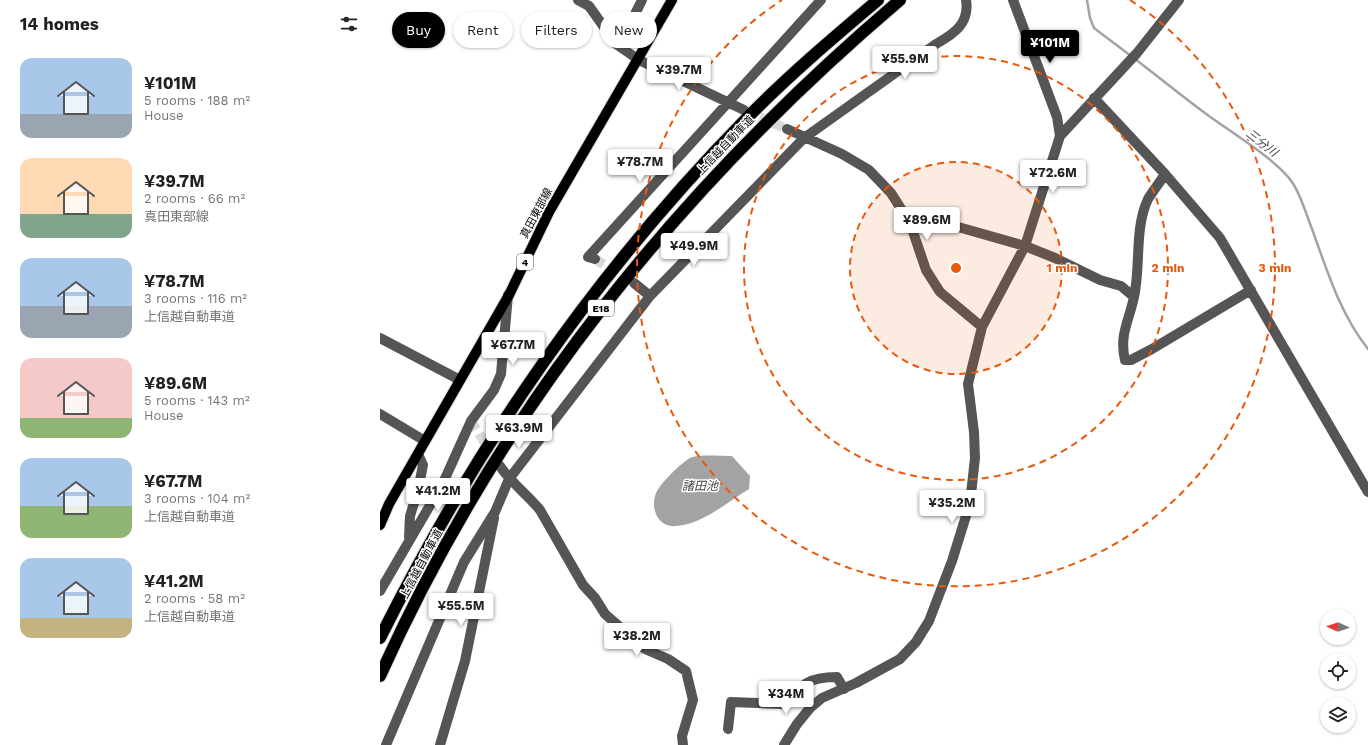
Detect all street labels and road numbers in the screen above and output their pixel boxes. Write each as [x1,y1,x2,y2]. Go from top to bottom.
street label: 上信越自動車道 [694,113,757,178]
street label: 真田東部線 [518,186,555,241]
road number: 4 [517,254,533,270]
road number: E18 [588,300,614,316]
street label: 上信越自動車道 [398,527,445,601]

